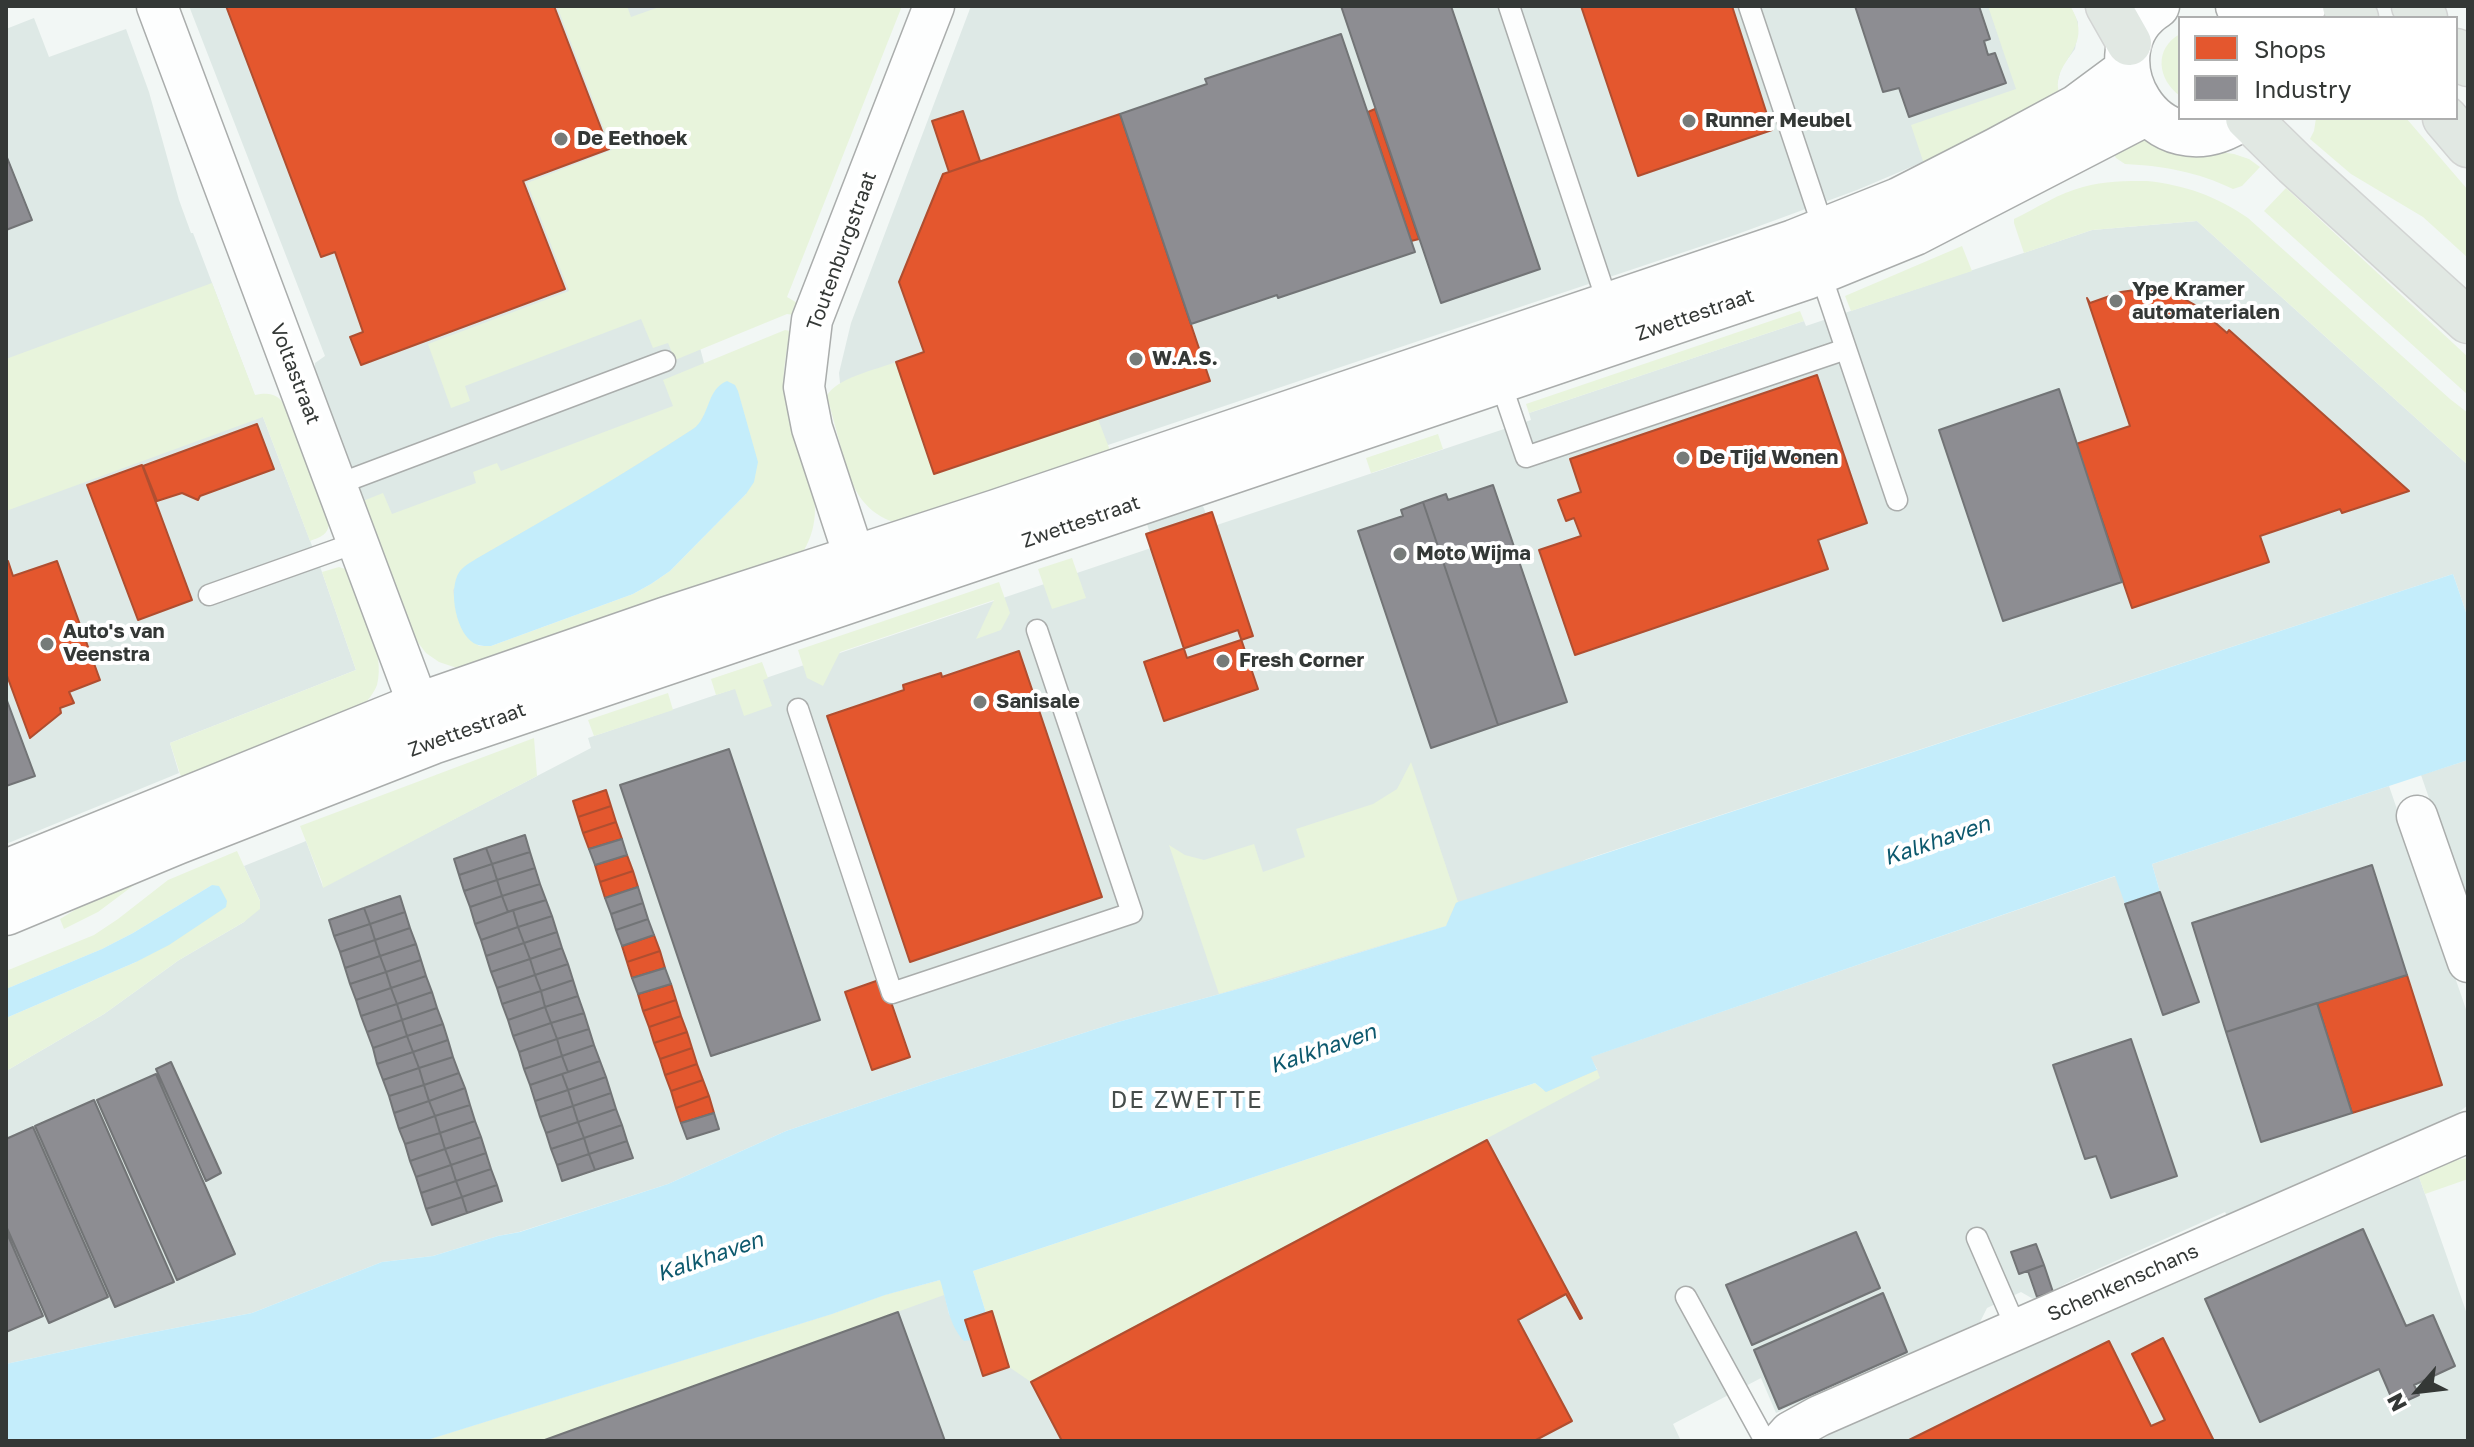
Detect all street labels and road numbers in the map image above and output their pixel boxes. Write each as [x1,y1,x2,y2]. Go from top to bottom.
street label: Toutenburgstraat [802,168,882,334]
street label: Zwettestraat [1633,284,1757,346]
street label: Voltastraat [265,320,325,428]
street label: Zwettestraat [1019,491,1143,553]
street label: Zwettestraat [405,698,529,762]
street label: Schenkenschans [2044,1239,2202,1327]

